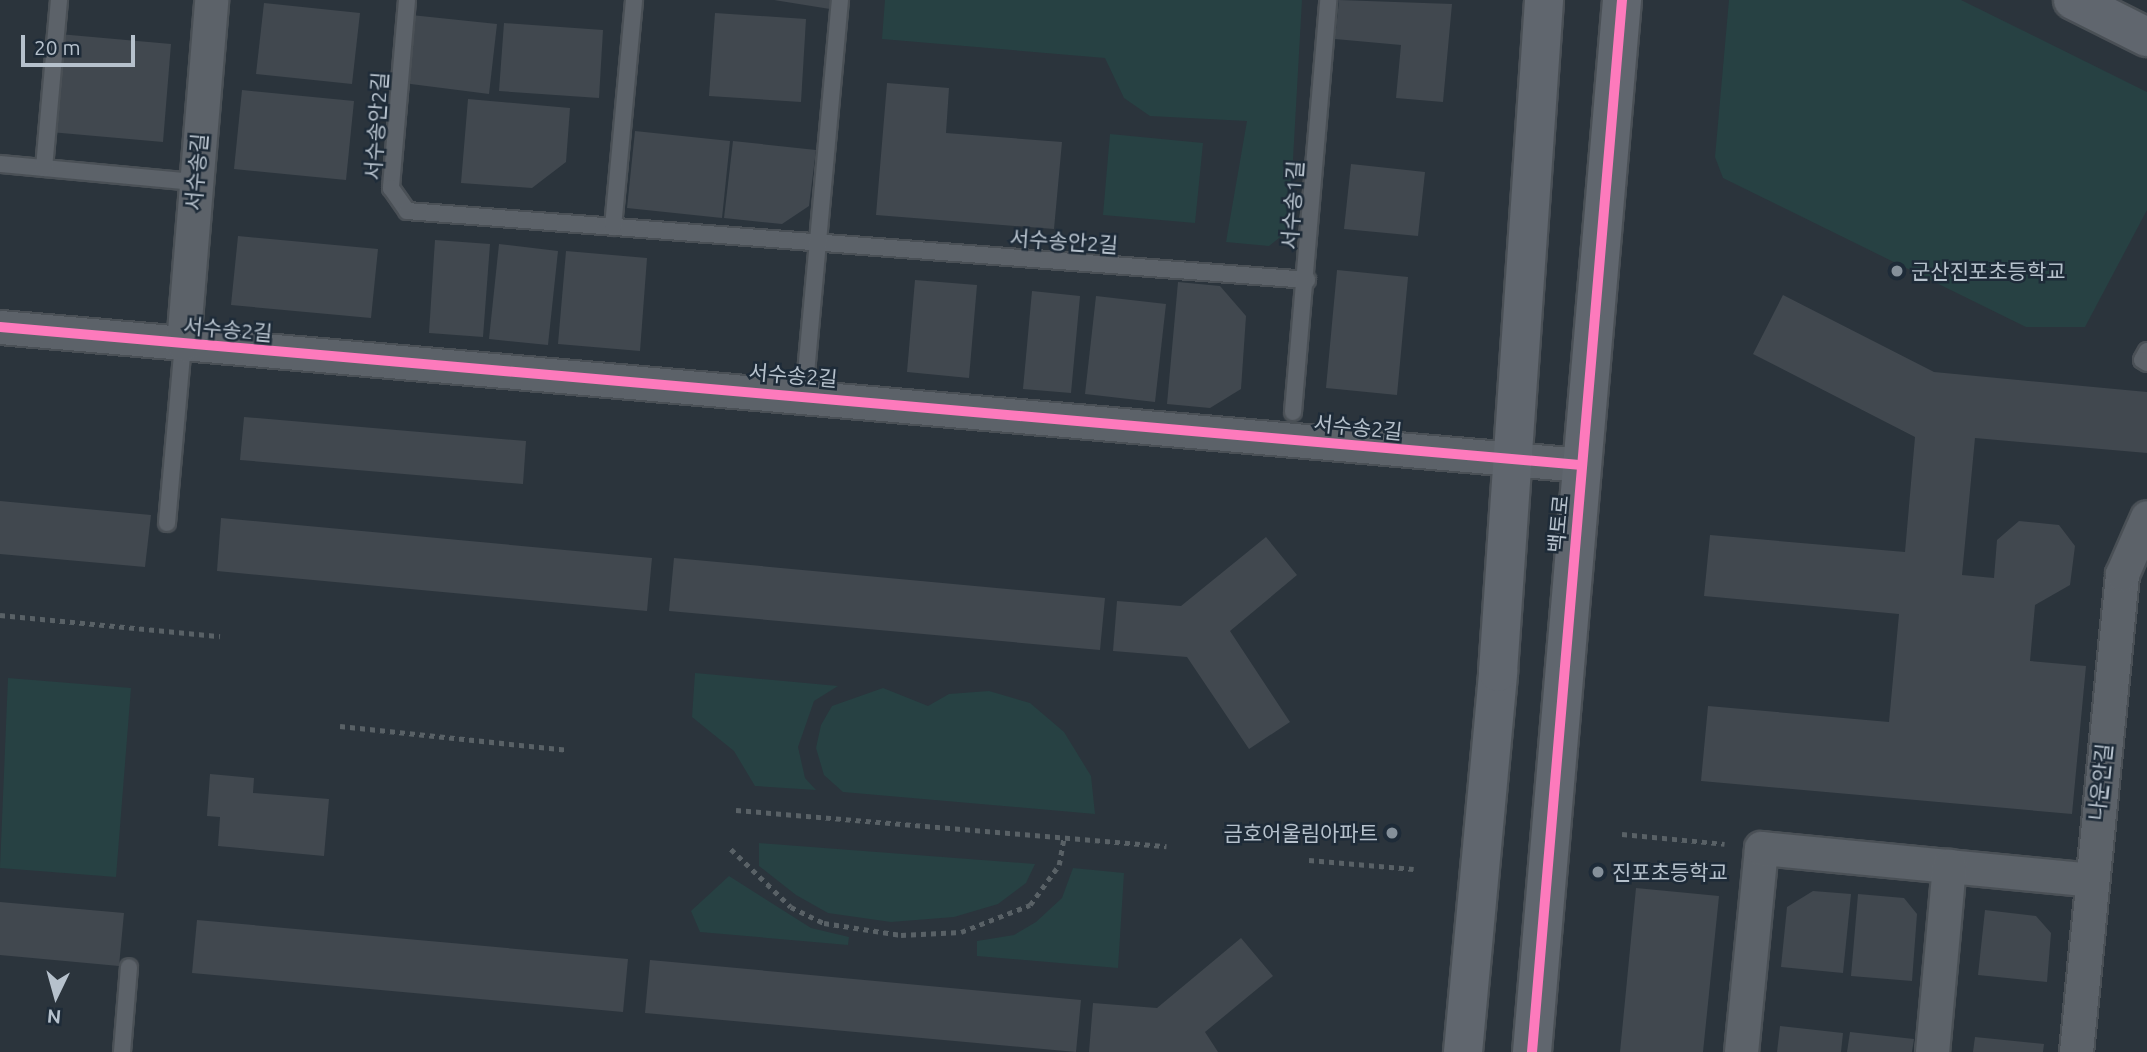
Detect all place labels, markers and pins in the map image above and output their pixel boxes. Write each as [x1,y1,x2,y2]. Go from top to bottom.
place label: 군산진포초등학교 [1911,258,2066,284]
marker: 군산진포초등학교 [1889,263,1905,279]
place label: 금호어울림아파트 [1223,820,1378,846]
marker: 금호어울림아파트 [1384,825,1400,841]
place label: 진포초등학교 [1612,859,1728,885]
marker: 진포초등학교 [1590,864,1606,880]

